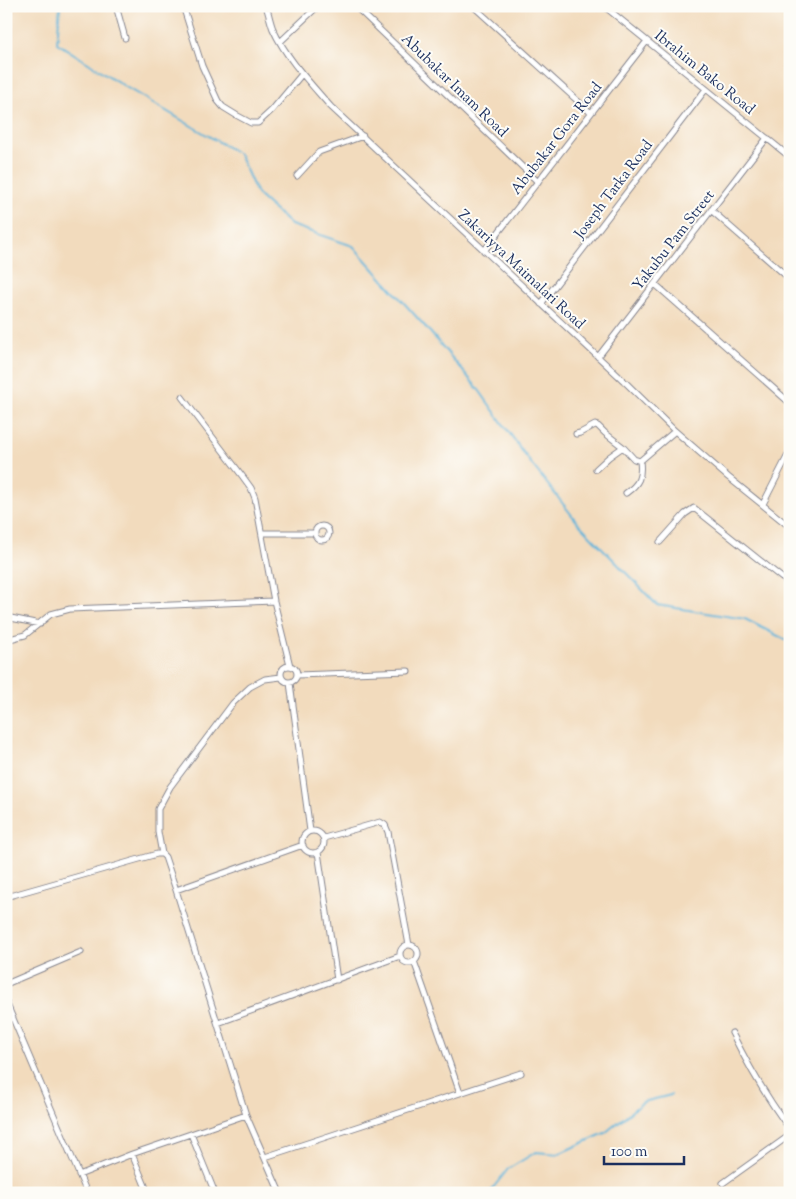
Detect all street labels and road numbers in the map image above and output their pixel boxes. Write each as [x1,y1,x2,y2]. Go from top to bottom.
street label: Ibrahim Bako Road [649,26,759,121]
street label: Abubakar Imam Road [396,30,512,143]
street label: Abubakar Gora Road [507,78,608,200]
street label: Joseph Tarka Road [569,136,659,245]
street label: Yakubu Pam Street [628,186,720,296]
street label: Zakariyya Maimalari Road [453,205,590,335]

